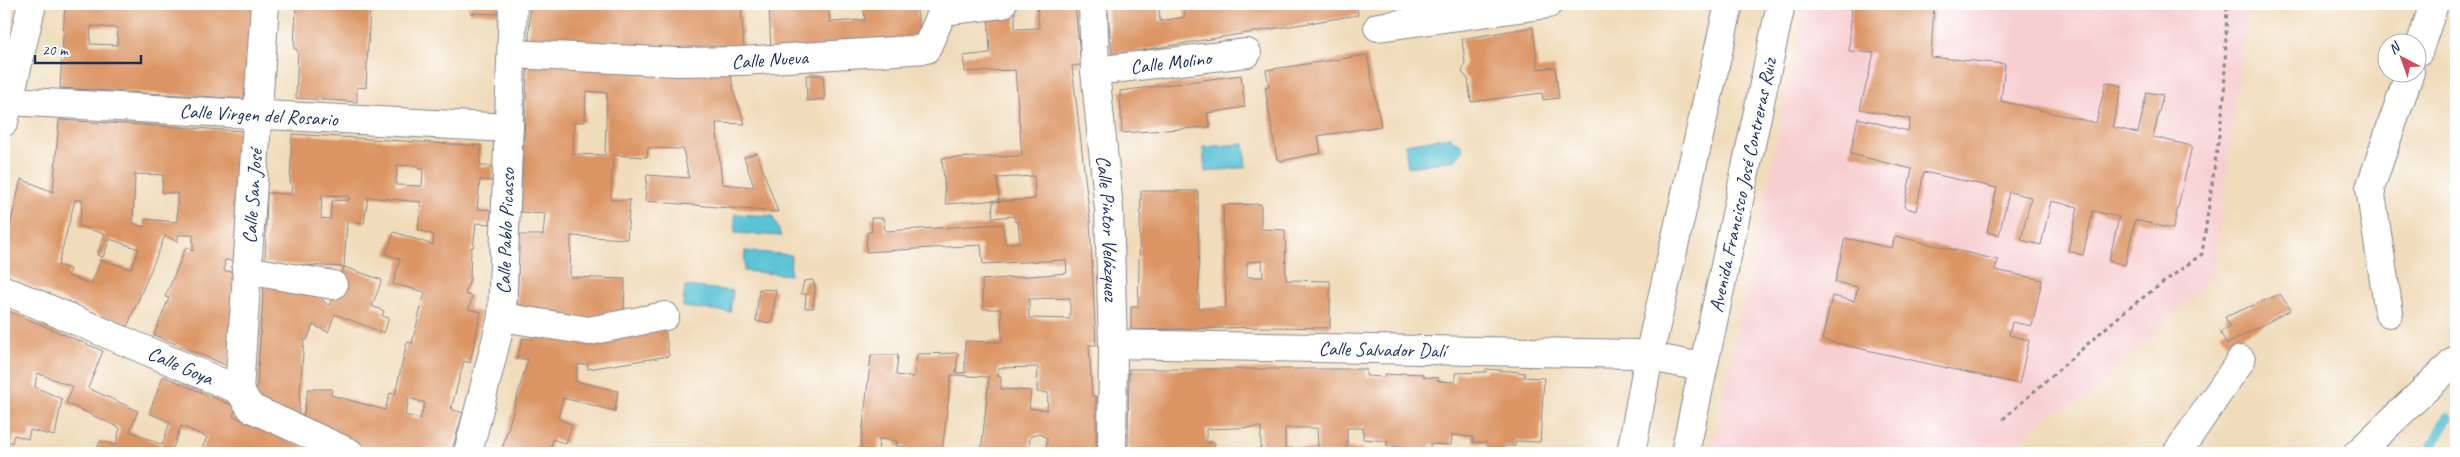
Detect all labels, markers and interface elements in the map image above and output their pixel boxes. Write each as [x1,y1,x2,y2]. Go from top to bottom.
scale bar [35,32,141,64]
north arrow [2378,32,2428,82]
text: N [2385,38,2404,58]
text: 20 m [42,41,69,60]
street label: Calle Nueva [732,45,811,74]
street label: Calle Molino [1129,45,1214,80]
street label: Avenida Francisco José Contreras Ruiz [1703,54,1782,314]
street label: Calle Virgen del Rosario [179,98,339,132]
street label: Calle San José [237,145,268,245]
street label: Calle Pintor Velázquez [1091,154,1124,303]
street label: Calle Pablo Picasso [491,167,520,295]
street label: Calle Salvador Dalí [1318,336,1450,363]
street label: Calle Goya [144,341,218,391]

